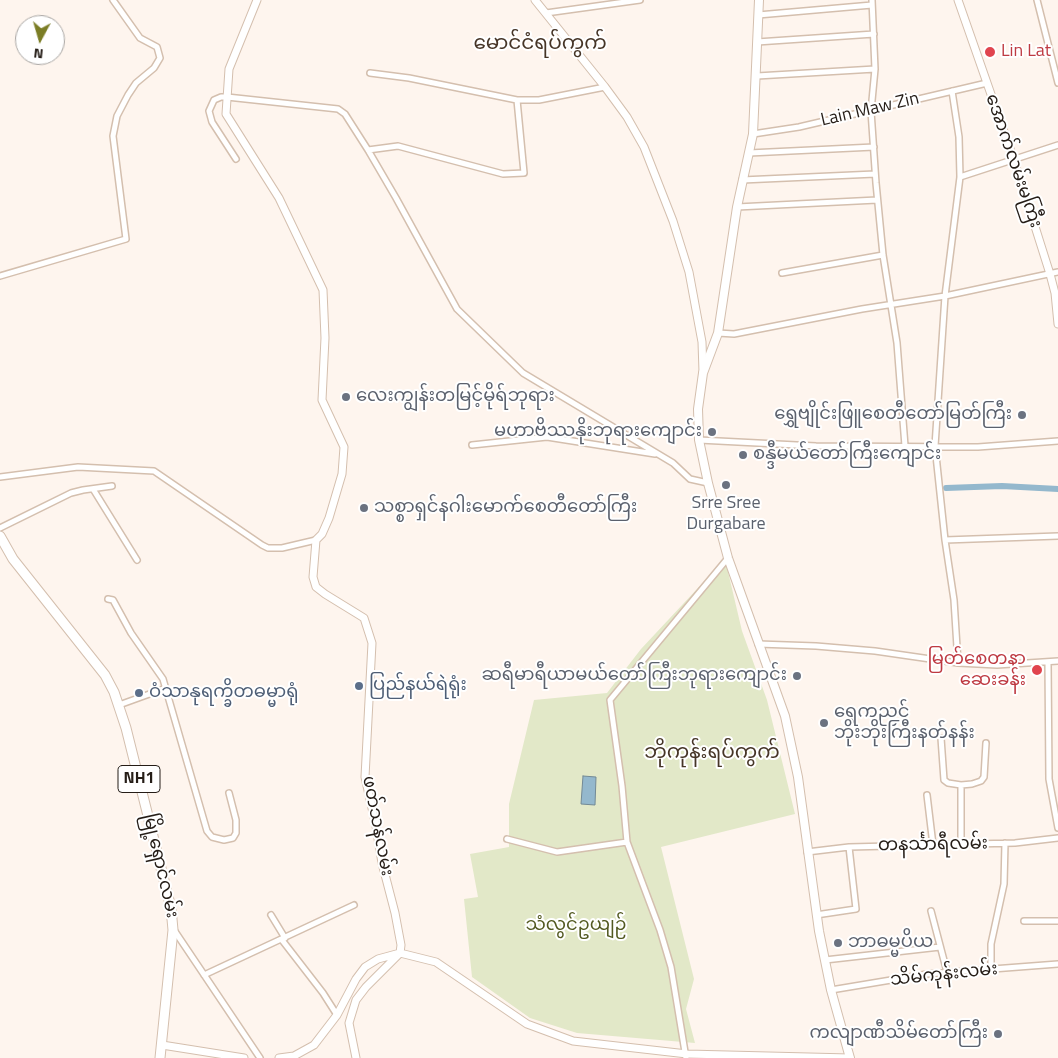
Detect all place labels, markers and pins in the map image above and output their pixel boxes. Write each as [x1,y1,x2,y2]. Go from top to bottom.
place label: Lin Lat [1001,41,1051,63]
marker: Lin Lat [983,45,997,59]
place label: လေးကျွန်းတမြင့်မိုရ်ဘုရား [356,386,555,408]
marker: လေးကျွန်းတမြင့်မိုရ်ဘုရား [340,391,352,403]
place label: ရွှေဗျိုင်းဖြူစေတီတော်မြတ်ကြီး [774,404,1012,426]
marker: ရွှေဗျိုင်းဖြူစေတီတော်မြတ်ကြီး [1016,409,1028,421]
place label: မဟာဗိဿနိုးဘုရားကျောင်း [494,421,702,443]
marker: မဟာဗိဿနိုးဘုရားကျောင်း [706,426,718,438]
place label: စန္ဒီမယ်တော်ကြီးကျောင်း [753,444,941,466]
marker: စန္ဒီမယ်တော်ကြီးကျောင်း [737,449,749,461]
marker: Srre Sree Durgabare [720,479,732,491]
place label: Srre Sree Durgabare [686,493,766,536]
place label: သစ္စာရှင်နဂါးမောက်စေတီတော်ကြီး [374,497,637,519]
marker: သစ္စာရှင်နဂါးမောက်စေတီတော်ကြီး [358,502,370,514]
place label: မြတ်စေတနာ ဆေးခန်း [928,649,1026,692]
marker: မြတ်စေတနာ ဆေးခန်း [1030,663,1044,677]
place label: ဆရီမာရီယာမယ်တော်ကြီးဘုရားကျောင်း [481,665,787,687]
marker: ဆရီမာရီယာမယ်တော်ကြီးဘုရားကျောင်း [791,670,803,682]
place label: ပြည်နယ်ရဲရုံး [369,675,467,697]
marker: ပြည်နယ်ရဲရုံး [353,680,365,692]
place label: ဝံသာနုရက္ခိတဓမ္မာရုံ [149,682,299,704]
marker: ဝံသာနုရက္ခိတဓမ္မာရုံ [133,687,145,699]
place label: ရွှေကညင် ဘိုးဘိုးကြီးနတ်နန်း [834,702,975,744]
marker: ရွှေကညင် ဘိုးဘိုးကြီးနတ်နန်း [818,717,830,729]
place label: ဘာဓမ္မပိယ [848,932,933,954]
marker: ဘာဓမ္မပိယ [832,937,844,949]
place label: ကလျာဏီသိမ်တော်ကြီး [810,1023,988,1045]
marker: ကလျာဏီသိမ်တော်ကြီး [992,1028,1004,1040]

